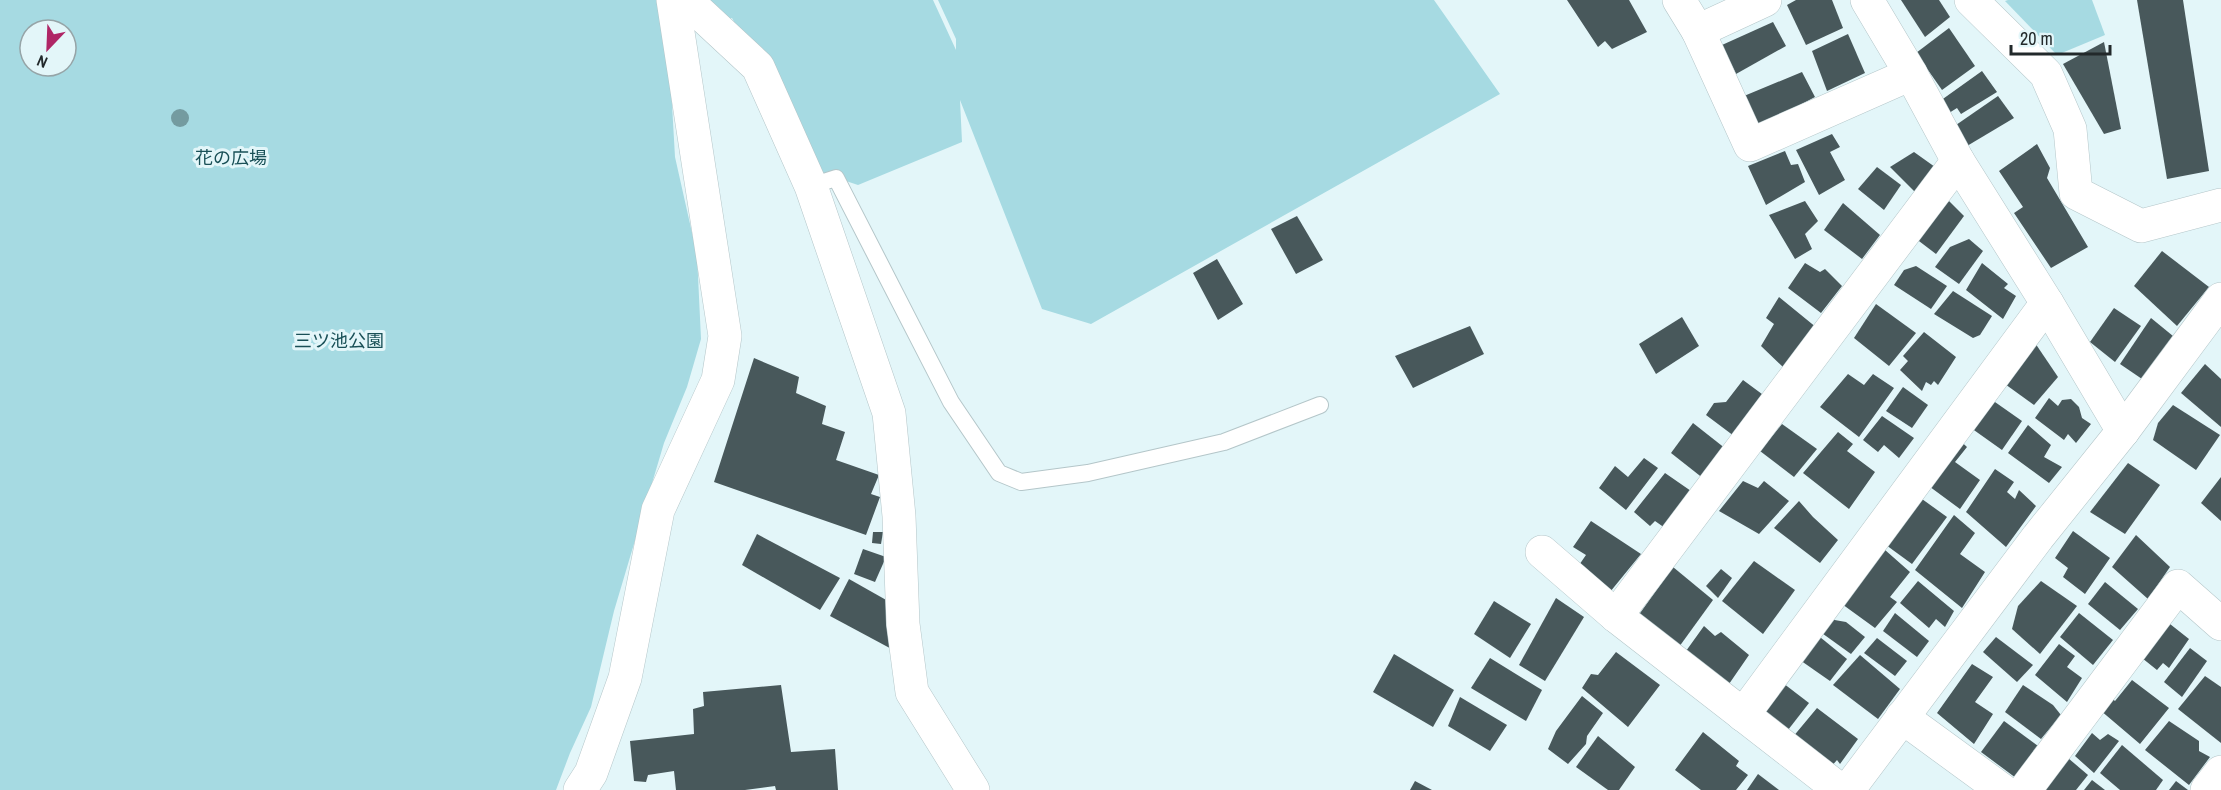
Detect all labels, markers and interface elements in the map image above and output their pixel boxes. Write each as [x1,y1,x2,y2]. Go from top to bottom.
north arrow [18,18,78,78]
scale bar [2011,18,2110,56]
text: 20 m [2020,26,2053,51]
text: N [33,50,51,74]
park label: 花の広場 [195,145,267,170]
park label: 三ツ池公園 [294,328,384,353]

